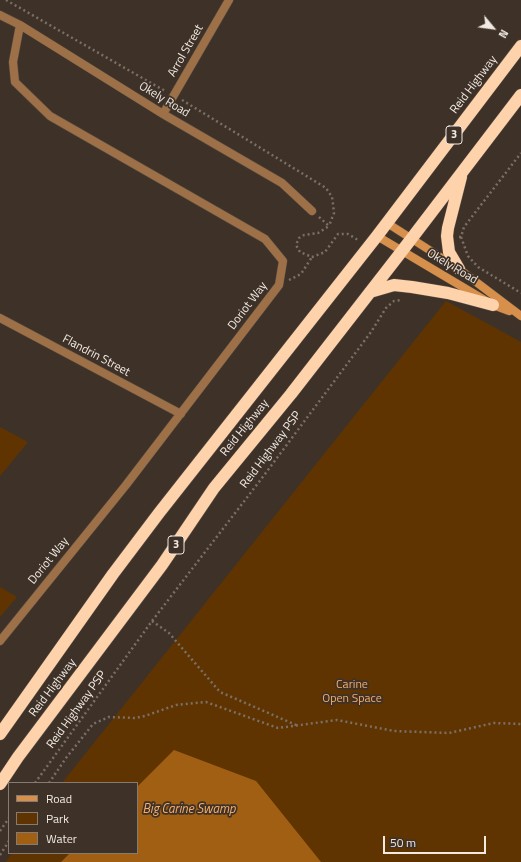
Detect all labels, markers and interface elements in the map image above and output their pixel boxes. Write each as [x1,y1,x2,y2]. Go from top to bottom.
north arrow [473,8,513,48]
street label: Arrol Street [165,22,207,80]
text: N [495,27,512,41]
street label: Reid Highway [447,53,501,117]
street label: Okely Road [136,79,192,121]
road number: 3 [446,126,462,144]
street label: Okely Road [424,246,480,288]
street label: Doriot Way [225,279,271,333]
street label: Flandrin Street [60,332,132,380]
street label: Reid Highway [218,397,272,459]
street label: Reid Highway PSP [237,409,305,491]
street label: Doriot Way [26,535,72,587]
road number: 3 [168,536,184,554]
street label: Reid Highway [26,656,80,720]
street label: Reid Highway PSP [44,668,110,752]
park label: Carine Open Space [322,678,382,706]
legend [8,782,138,854]
text: Road [46,789,72,808]
water label: Big Carine Swamp [142,802,236,818]
text: Park [46,809,69,828]
scale bar [385,828,488,854]
text: Water [46,829,77,848]
text: 50 m [390,833,416,852]

